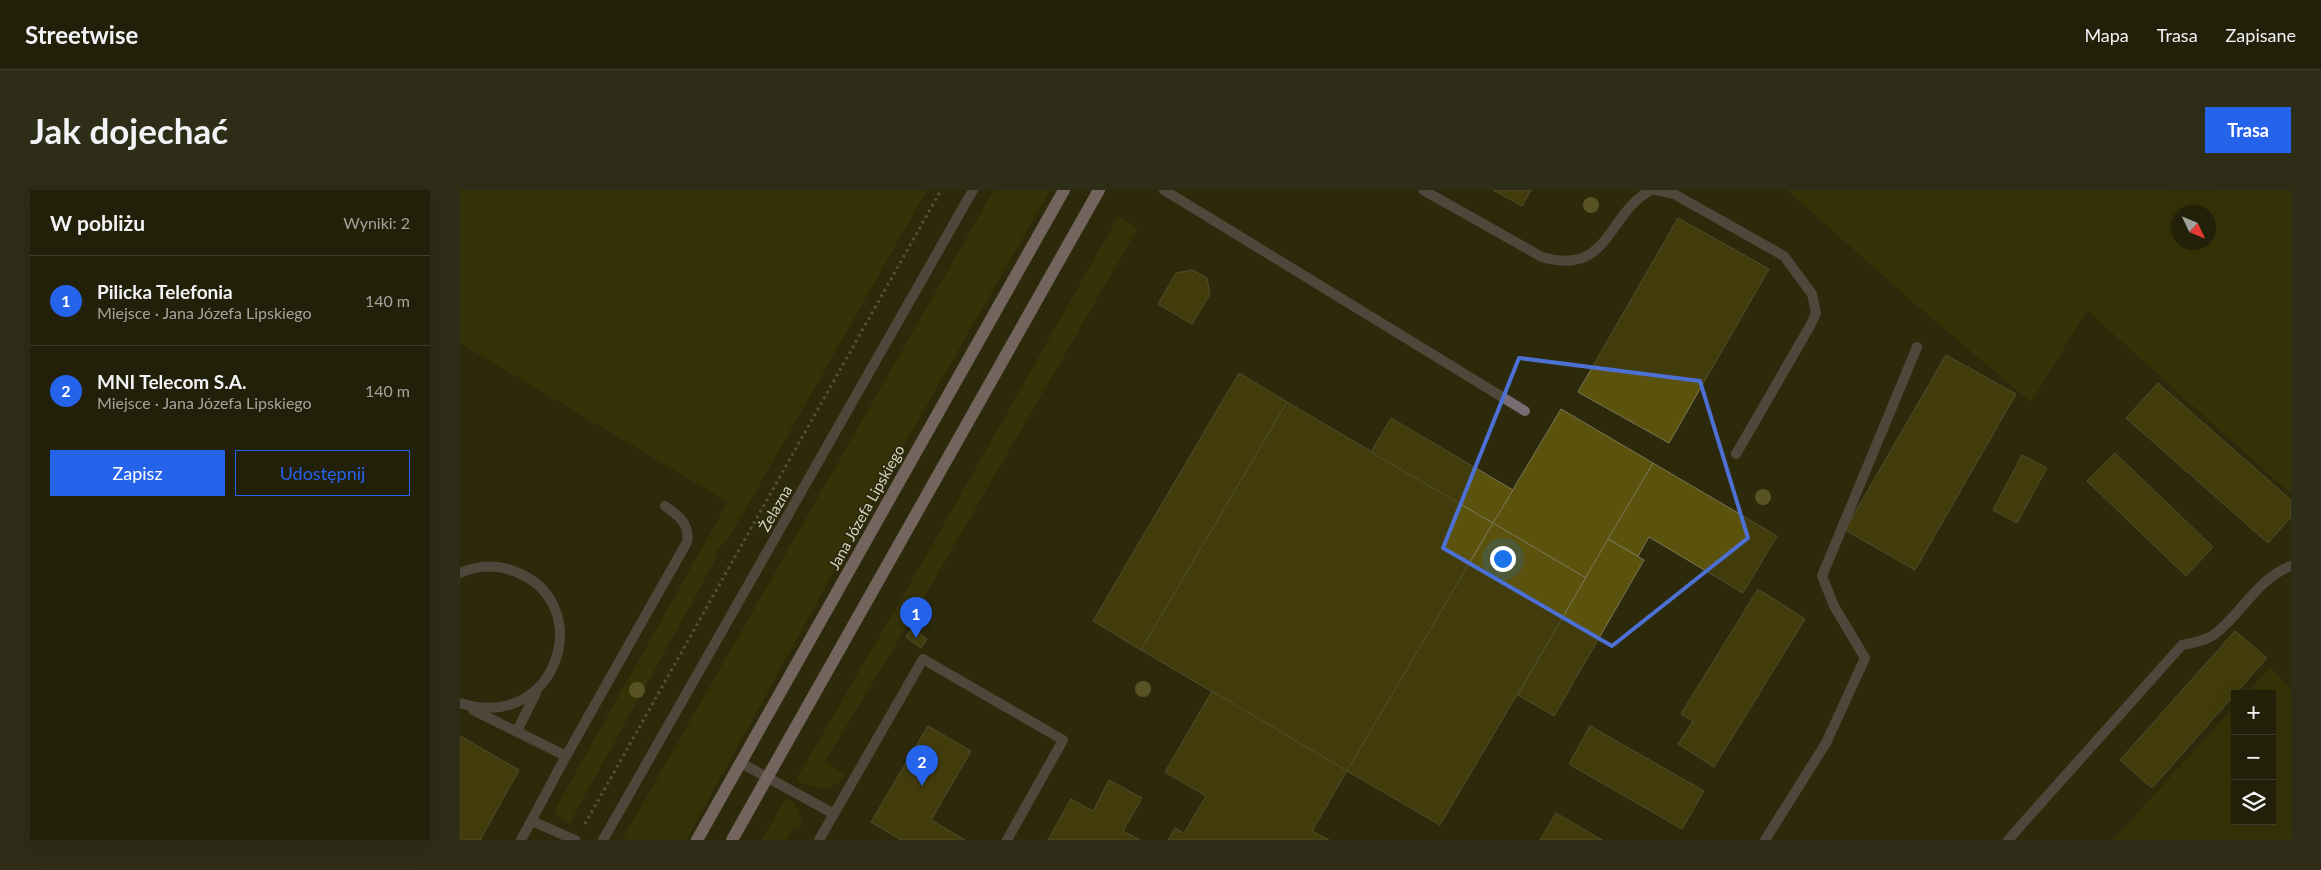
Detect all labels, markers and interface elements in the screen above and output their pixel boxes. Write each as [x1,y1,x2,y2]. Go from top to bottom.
text: Streetwise [25,20,138,49]
text: Mapa [2084,24,2129,46]
text: Trasa [2157,24,2198,46]
text: Zapisane [2226,24,2296,46]
button: Trasa [2205,107,2291,153]
text: Jak dojechać [30,109,228,151]
north arrow [2171,205,2216,250]
text: W pobliżu [50,210,145,235]
text: Wyniki: 2 [343,213,410,232]
text: Pilicka Telefonia [97,280,233,303]
text: 1 [61,291,71,310]
text: 140 m [365,291,410,310]
text: Miejsce · Jana Józefa Lipskiego [97,303,312,322]
text: MNI Telecom S.A. [97,370,246,393]
text: 2 [61,381,71,400]
text: 140 m [365,381,410,400]
text: Miejsce · Jana Józefa Lipskiego [97,393,312,412]
street label: Jana Józefa Lipskiego [824,442,908,572]
button: Zapisz [50,450,225,496]
button: Udostępnij [235,450,410,496]
street label: Żelazna [755,482,795,534]
your location [1490,546,1516,572]
pin: 1 [900,597,932,638]
map controls [2231,690,2276,825]
button: + [2231,690,2276,735]
button: − [2231,735,2276,780]
pin: 2 [906,745,938,786]
button: layers [2231,780,2276,825]

